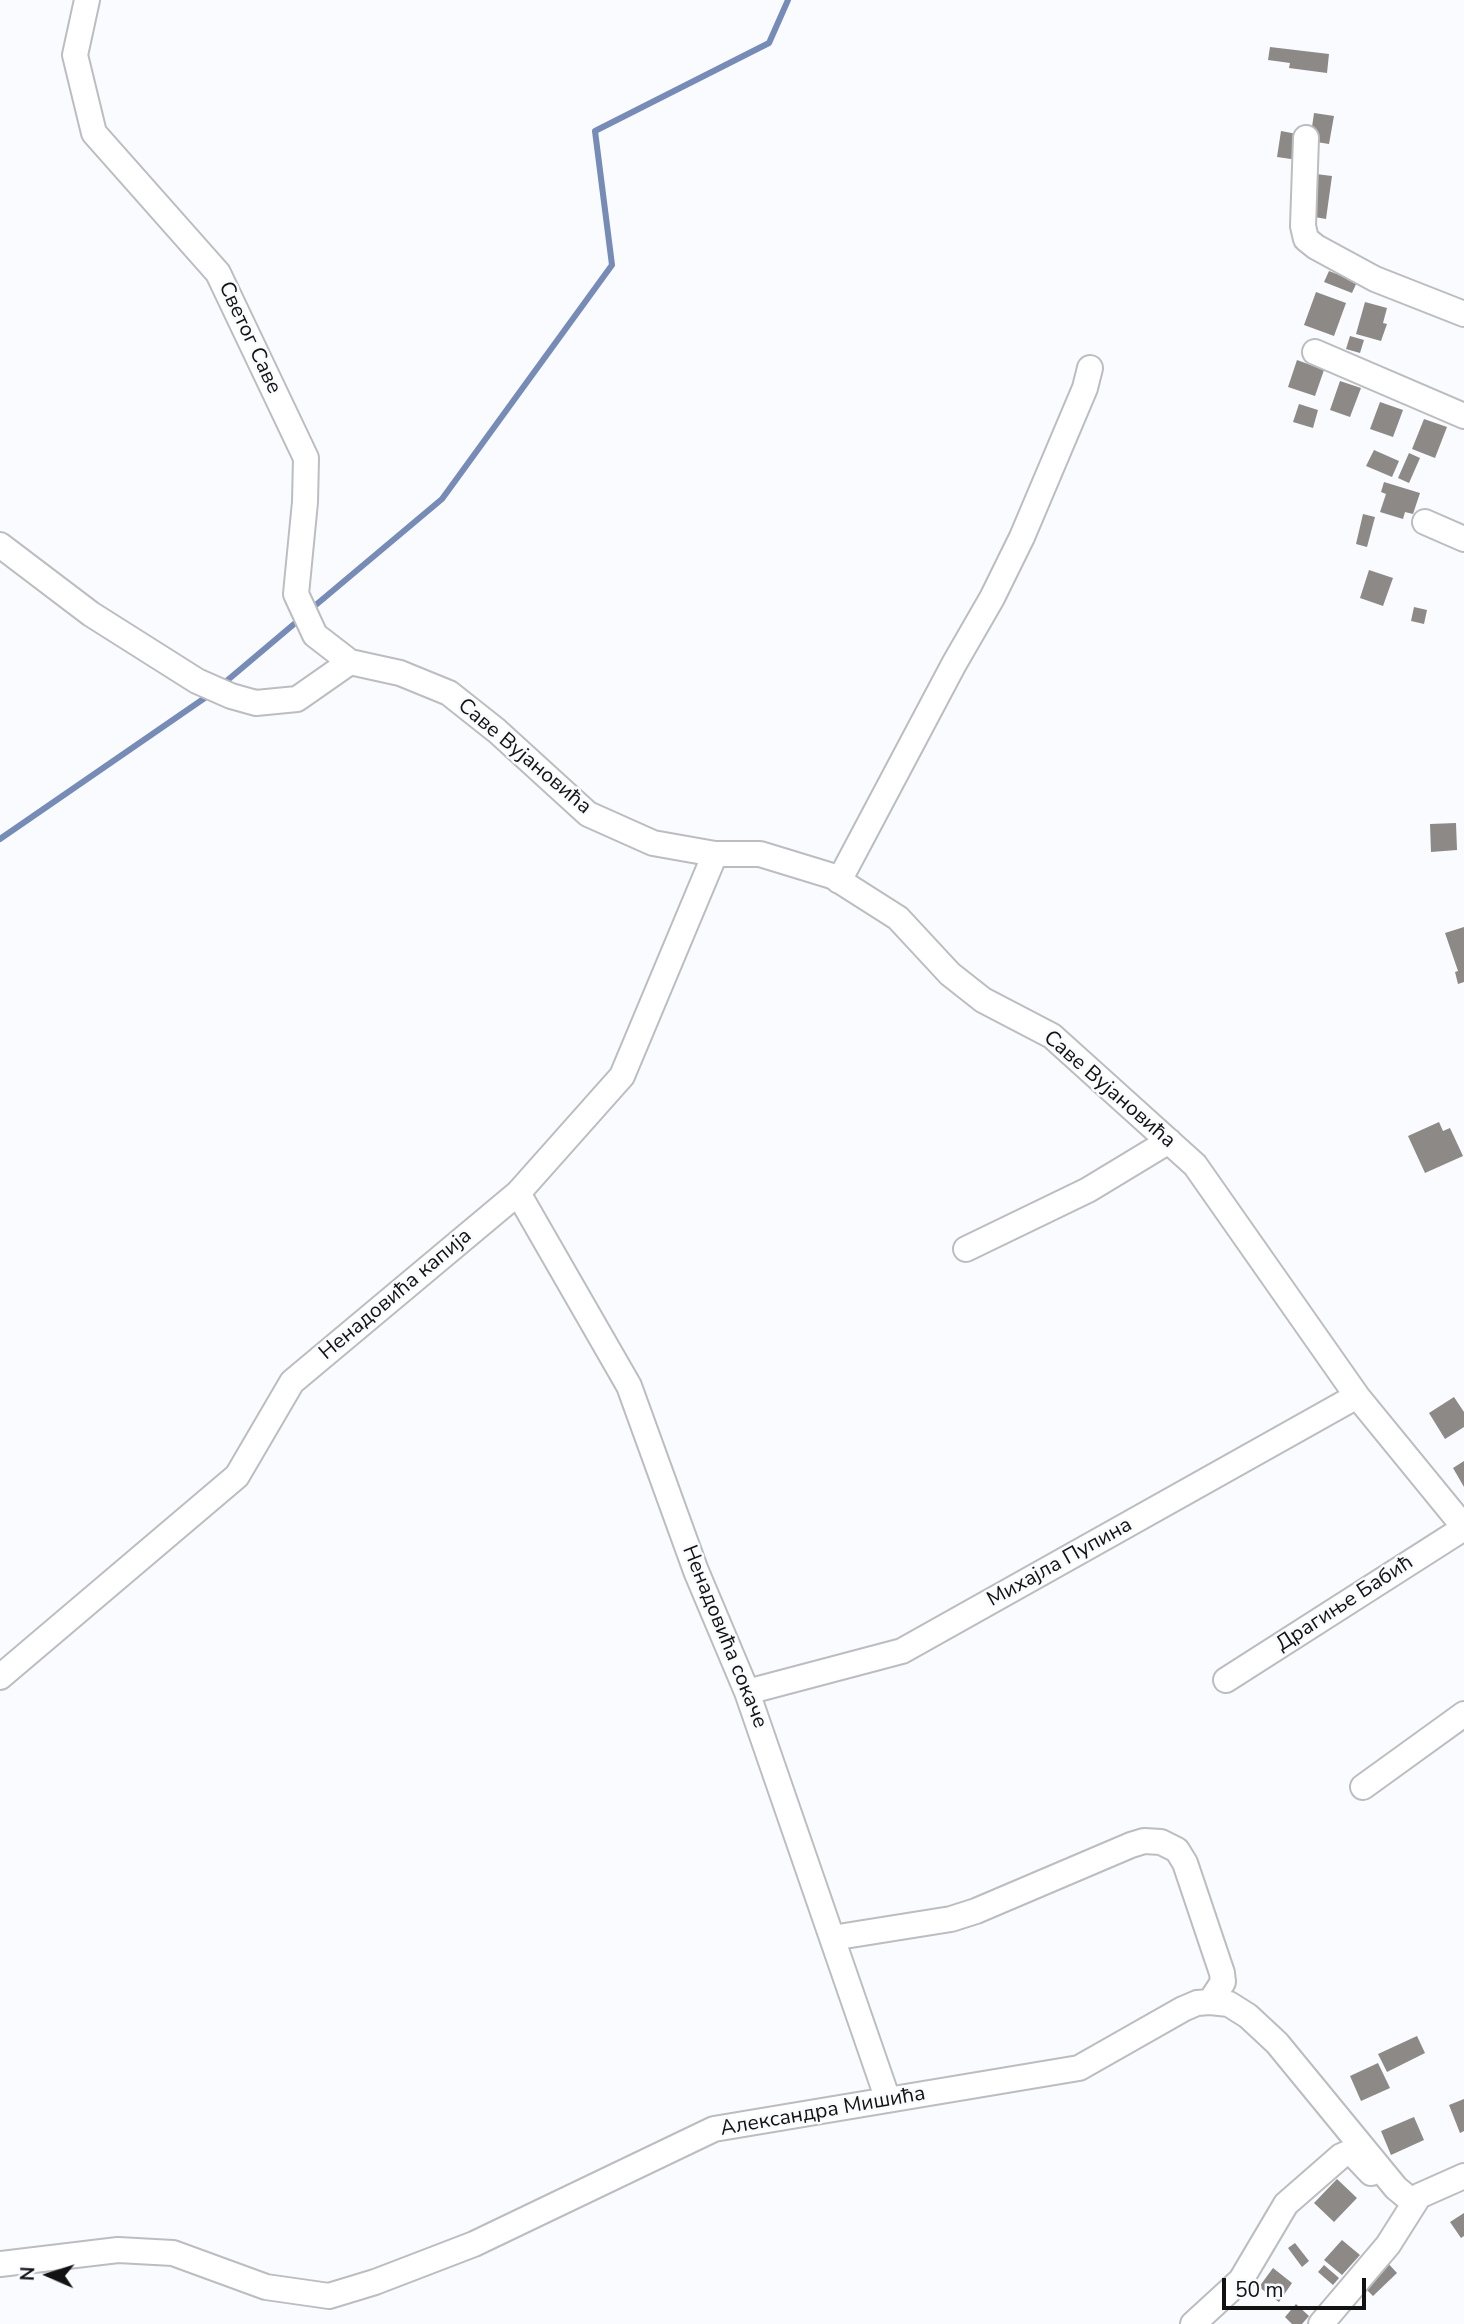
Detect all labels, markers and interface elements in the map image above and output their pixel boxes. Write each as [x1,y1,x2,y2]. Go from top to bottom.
street label: Светог Саве [212,278,286,398]
street label: Саве Вујановића [452,694,596,820]
street label: Саве Вујановића [1038,1026,1180,1154]
street label: Ненадовића капија [315,1224,477,1366]
street label: Михајла Пупина [983,1513,1137,1613]
street label: Ненадовића сокаче [676,1542,772,1732]
street label: Драгиње Бабић [1272,1550,1418,1658]
street label: Александра Мишића [719,2082,927,2142]
north arrow [14,2240,84,2310]
scale bar [1226,2264,1370,2308]
text: N [15,2266,41,2282]
text: 50 m [1235,2276,1284,2304]

